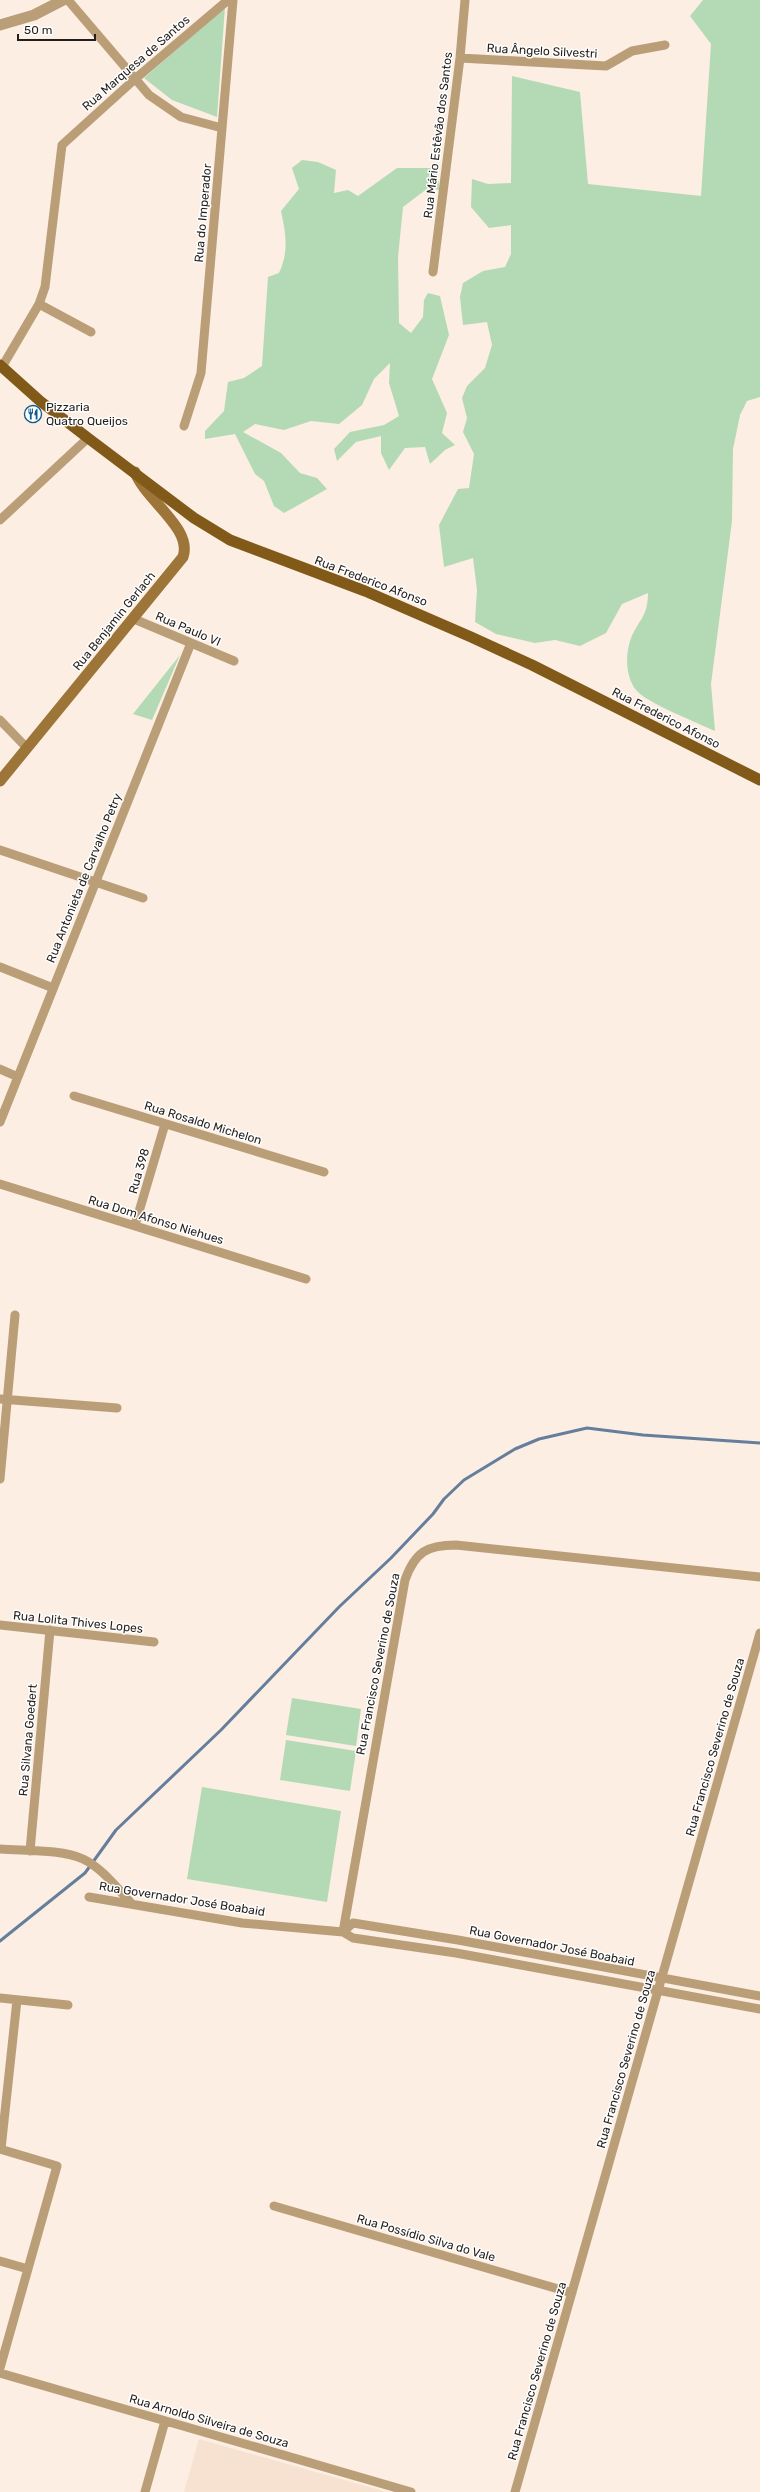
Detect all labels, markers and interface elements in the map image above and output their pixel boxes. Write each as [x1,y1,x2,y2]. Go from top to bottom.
street label: Rua Marquesa de Santos [79,13,193,113]
scale bar [18,16,95,42]
text: 50 m [24,23,52,37]
street label: Rua Ângelo Silvestri [486,41,598,61]
street label: Rua Mário Estêvão dos Santos [421,51,455,219]
street label: Rua do Imperador [192,163,214,263]
place label: Pizzaria Quatro Queijos [46,400,128,428]
restaurant icon: Pizzaria Quatro Queijos [23,404,43,424]
street label: Rua Frederico Afonso [313,553,429,609]
street label: Rua Benjamin Gerlach [70,569,158,673]
street label: Rua Paulo VI [153,609,223,649]
street label: Rua Frederico Afonso [610,685,723,751]
street label: Rua Antonieta de Carvalho Petry [44,791,125,965]
street label: Rua Rosaldo Michelon [143,1098,263,1148]
street label: Rua 398 [126,1147,152,1195]
street label: Rua Dom Afonso Niehues [87,1193,225,1247]
street label: Rua Francisco Severino de Souza [354,1572,402,1756]
street label: Rua Lolita Thives Lopes [12,1608,144,1636]
street label: Rua Francisco Severino de Souza [683,1656,747,1838]
street label: Rua Silvana Goedert [16,1683,40,1797]
street label: Rua Governador José Boabaid [98,1879,266,1919]
street label: Rua Governador José Boabaid [468,1923,636,1969]
street label: Rua Francisco Severino de Souza [594,1968,658,2150]
street label: Rua Possídio Silva do Vale [355,2211,497,2265]
street label: Rua Francisco Severino de Souza [505,2280,569,2462]
street label: Rua Arnoldo Silveira de Souza [128,2391,290,2451]

